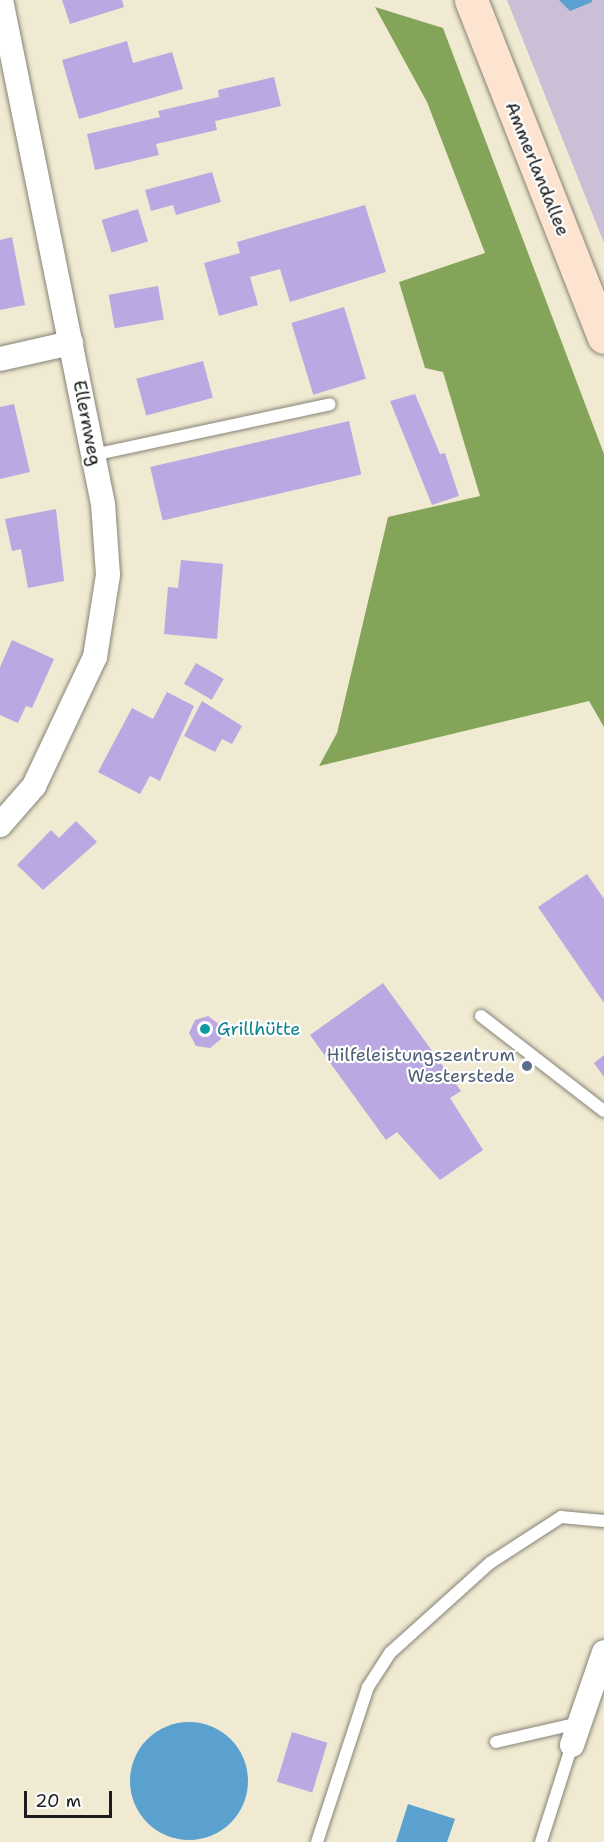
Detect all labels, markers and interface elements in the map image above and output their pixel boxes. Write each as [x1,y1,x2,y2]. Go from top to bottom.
street label: Ammerlandallee [500,99,574,239]
street label: Ellernweg [68,378,106,468]
place label: Grillhütte [217,1018,301,1040]
marker: Grillhütte [198,1022,212,1036]
place label: Hilfeleistungszentrum Westerstede [327,1045,515,1088]
marker: Hilfeleistungszentrum Westerstede [520,1059,534,1073]
scale bar [27,1779,116,1817]
text: 20 m [35,1789,81,1813]

